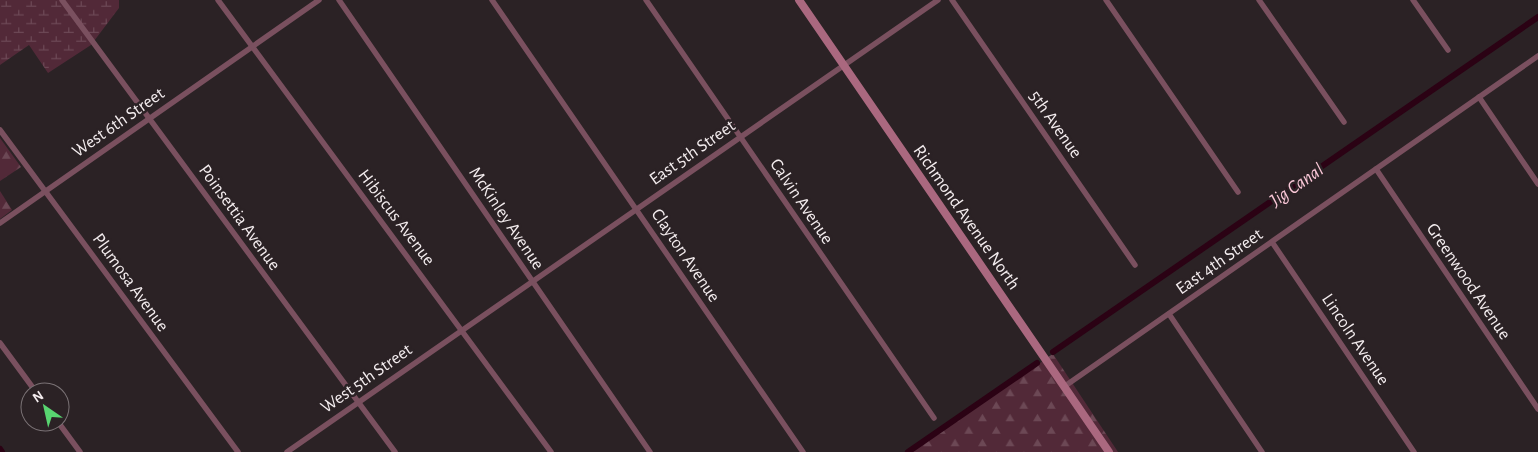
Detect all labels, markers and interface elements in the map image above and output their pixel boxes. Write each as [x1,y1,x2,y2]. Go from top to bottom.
street label: West 6th Street [69,84,168,161]
street label: 5th Avenue [1025,87,1085,162]
street label: East 5th Street [646,117,739,189]
street label: Richmond Avenue North [909,142,1023,293]
street label: Calvin Avenue [766,156,836,248]
water label: Jig Canal [1266,160,1327,211]
street label: Poinsettia Avenue [195,161,283,274]
street label: McKinley Avenue [465,164,547,273]
street label: Hibiscus Avenue [354,166,438,269]
street label: Clayton Avenue [647,206,723,306]
street label: Greenwood Avenue [1423,220,1514,343]
street label: East 4th Street [1173,225,1266,298]
street label: Plumosa Avenue [89,230,172,335]
street label: Lincoln Avenue [1318,291,1392,389]
street label: West 5th Street [318,341,416,417]
north arrow [20,382,70,432]
text: N [30,389,46,406]

